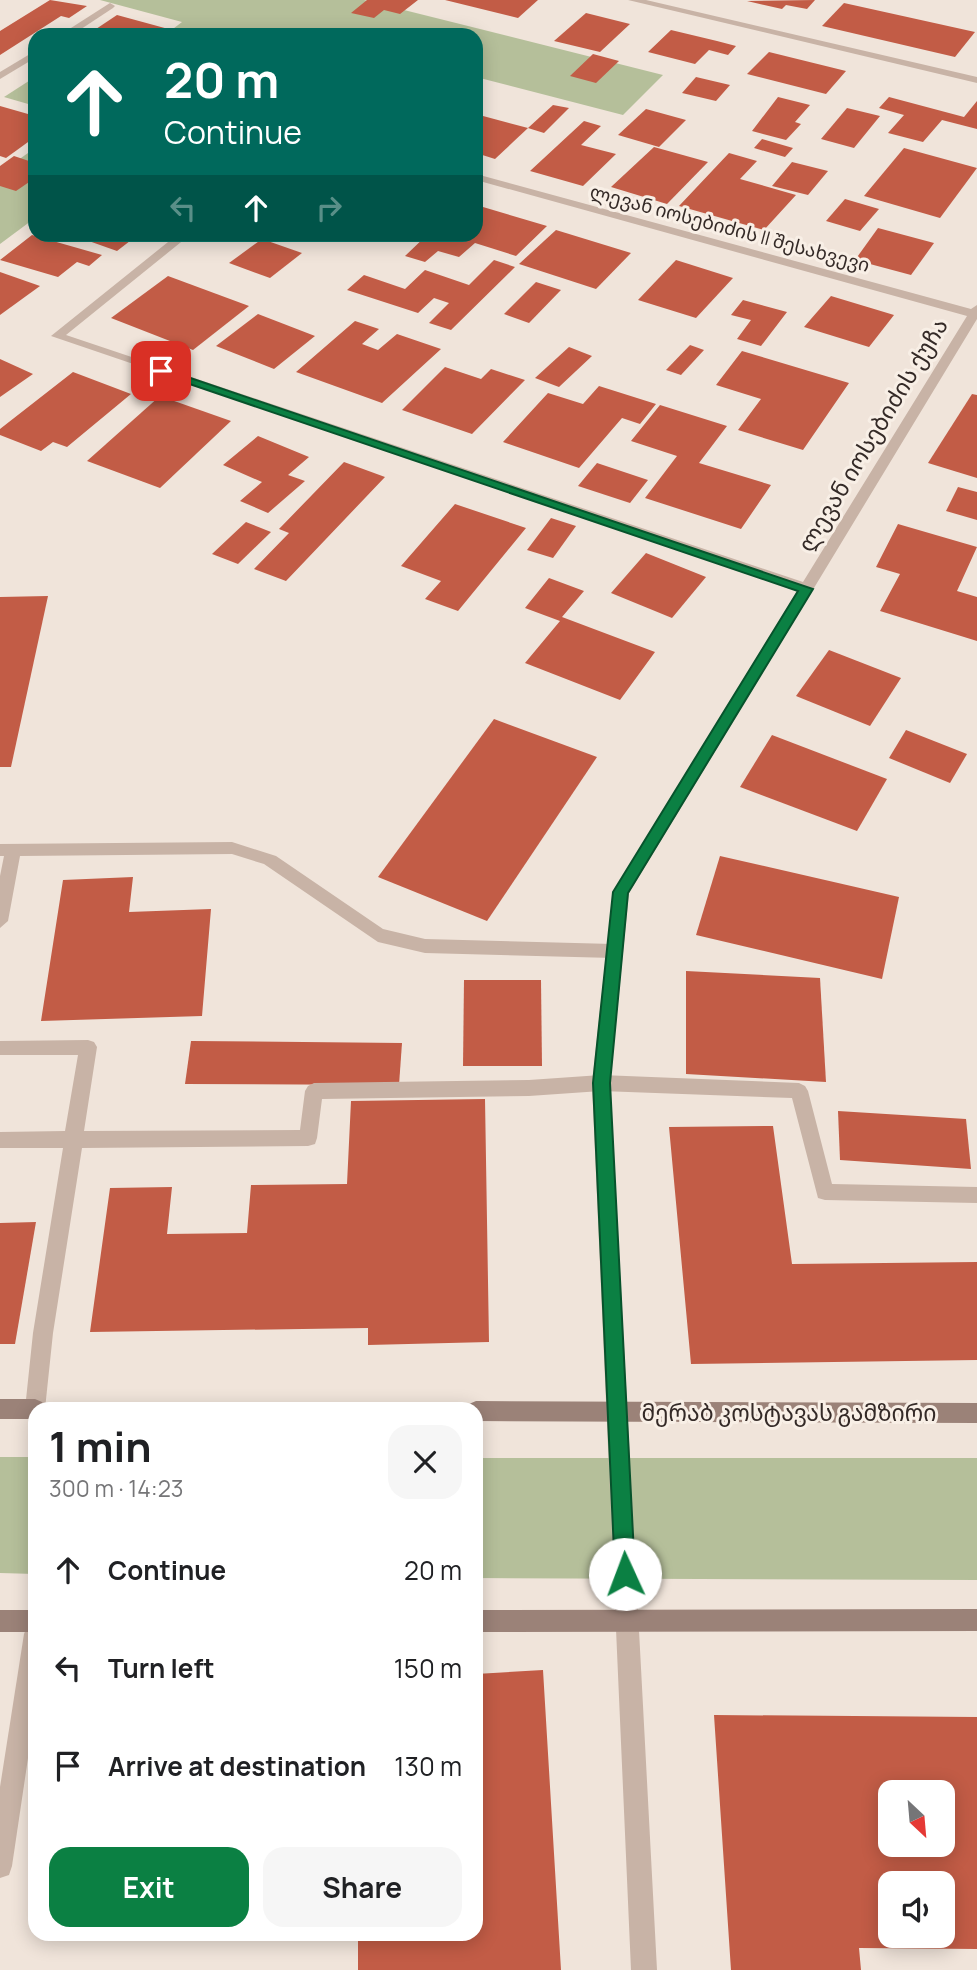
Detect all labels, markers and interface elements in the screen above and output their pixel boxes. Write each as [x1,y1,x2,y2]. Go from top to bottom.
text: 20 m [164,46,279,113]
icon: ahead [49,56,140,147]
text: Continue [164,110,302,154]
street label: ლევან იოსებიძის II შესახვევი [587,178,873,278]
icon: left [164,189,202,227]
icon: ahead [237,189,275,227]
icon: right [310,189,348,227]
street label: ლევან იოსებიძის ქუჩა [790,312,955,557]
pin [131,341,191,401]
icon: arrive [142,352,180,390]
street label: მერაბ კოსტავას გამზირი [642,1396,936,1428]
text: 1 min [49,1417,152,1475]
button: close [388,1425,462,1499]
text: 300 m · 14:23 [49,1472,184,1504]
position arrow [588,1537,662,1611]
icon: ahead [49,1551,87,1589]
text: Continue [108,1552,226,1588]
text: 20 m [404,1552,462,1588]
icon: left [49,1649,87,1687]
text: Turn left [108,1650,215,1686]
text: 150 m [394,1650,462,1686]
icon: arrive [49,1747,87,1785]
text: Arrive at destination [108,1748,366,1784]
text: 130 m [394,1748,462,1784]
north arrow [878,1780,956,1857]
map controls [878,1780,955,1948]
button: Exit [49,1847,249,1927]
button: Share [263,1847,462,1927]
button: sound [878,1871,955,1948]

